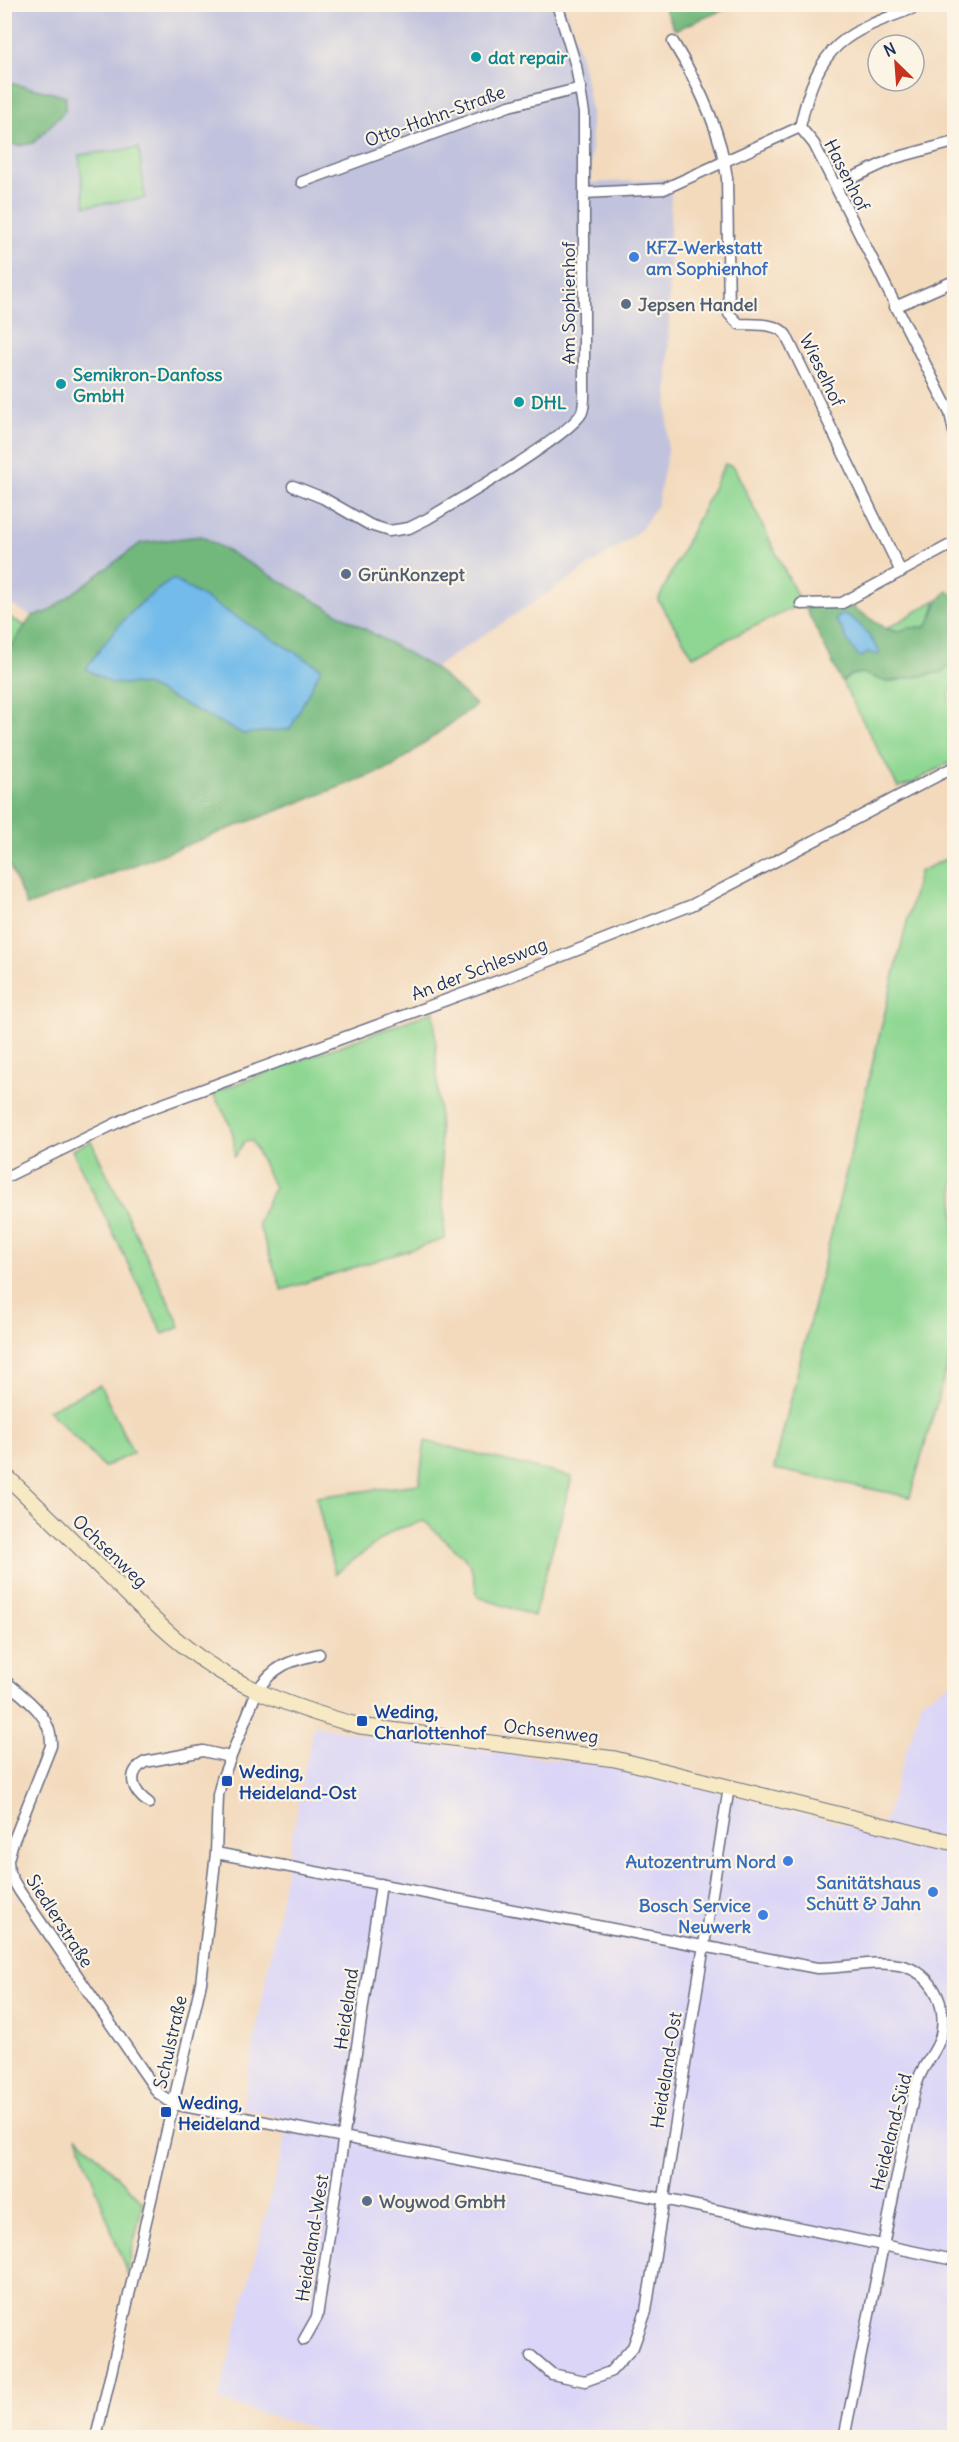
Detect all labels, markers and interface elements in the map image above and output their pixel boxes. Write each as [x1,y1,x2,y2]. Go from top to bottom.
north arrow [866,33,926,93]
text: N [880,38,899,61]
place label: dat repair [488,46,568,69]
marker: dat repair [469,50,483,64]
street label: Otto-Hahn-Straße [362,80,508,152]
street label: Hasenhof [819,135,875,216]
place label: KFZ-Werkstatt am Sophienhof [646,236,769,280]
street label: Am Sophienhof [557,240,580,364]
marker: KFZ-Werkstatt am Sophienhof [627,250,641,264]
place label: Jepsen Handel [638,293,758,316]
marker: Jepsen Handel [619,297,633,311]
street label: Wieselhof [794,330,850,411]
place label: Semikron-Danfoss GmbH [73,363,223,407]
marker: Semikron-Danfoss GmbH [54,377,68,391]
place label: DHL [531,391,567,414]
marker: DHL [512,395,526,409]
place label: GrünKonzept [358,563,466,586]
marker: GrünKonzept [339,567,353,581]
street label: An der Schleswag [408,932,550,1006]
street label: Ochsenweg [68,1510,152,1592]
place label: Weding, Charlottenhof [374,1700,487,1744]
marker: Weding, Charlottenhof [355,1714,369,1728]
street label: Ochsenweg [502,1714,600,1748]
place label: Weding, Heideland-Ost [239,1760,358,1804]
marker: Weding, Heideland-Ost [220,1774,234,1788]
place label: Autozentrum Nord [626,1850,776,1873]
marker: Autozentrum Nord [781,1854,795,1868]
street label: Siedlerstraße [21,1870,99,1972]
place label: Sanitätshaus Schütt & Jahn [806,1871,922,1915]
marker: Sanitätshaus Schütt & Jahn [926,1885,940,1899]
place label: Bosch Service Neuwerk [639,1894,751,1938]
marker: Bosch Service Neuwerk [756,1908,770,1922]
street label: Heideland [329,1966,363,2051]
street label: Schulstraße [148,1993,192,2091]
street label: Heideland-Ost [645,2010,687,2130]
street label: Heideland-Süd [865,2071,917,2193]
place label: Weding, Heideland [178,2091,260,2135]
marker: Weding, Heideland [159,2105,173,2119]
street label: Heideland-West [291,2173,333,2303]
place label: Woywod GmbH [379,2190,506,2213]
marker: Woywod GmbH [360,2194,374,2208]

